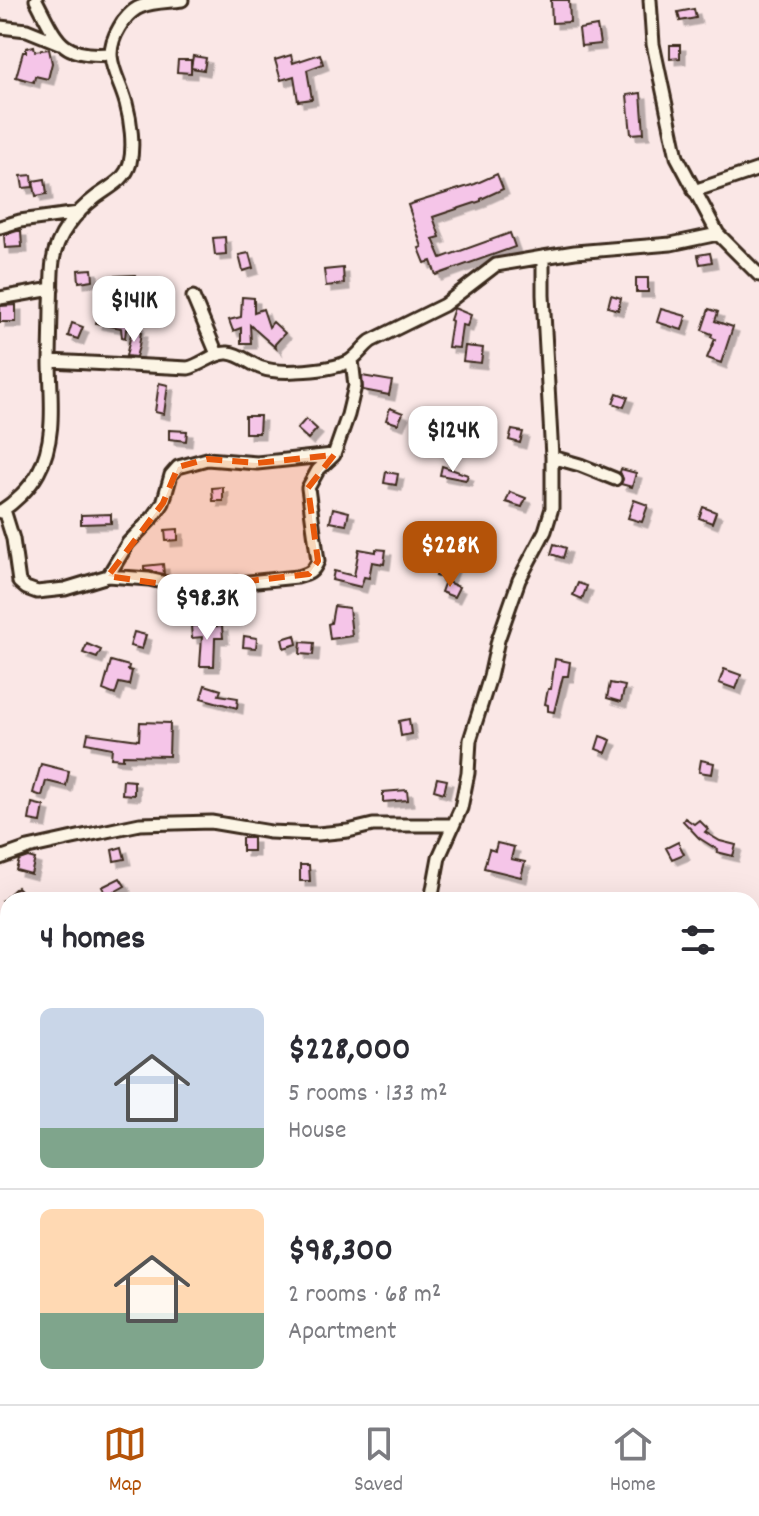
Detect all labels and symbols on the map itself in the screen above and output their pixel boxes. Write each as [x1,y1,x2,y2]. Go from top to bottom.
pin: $141K [78,276,190,344]
pin: $124K [397,406,509,474]
pin: $228K [394,521,506,589]
pin: $98.3K [142,574,272,642]

